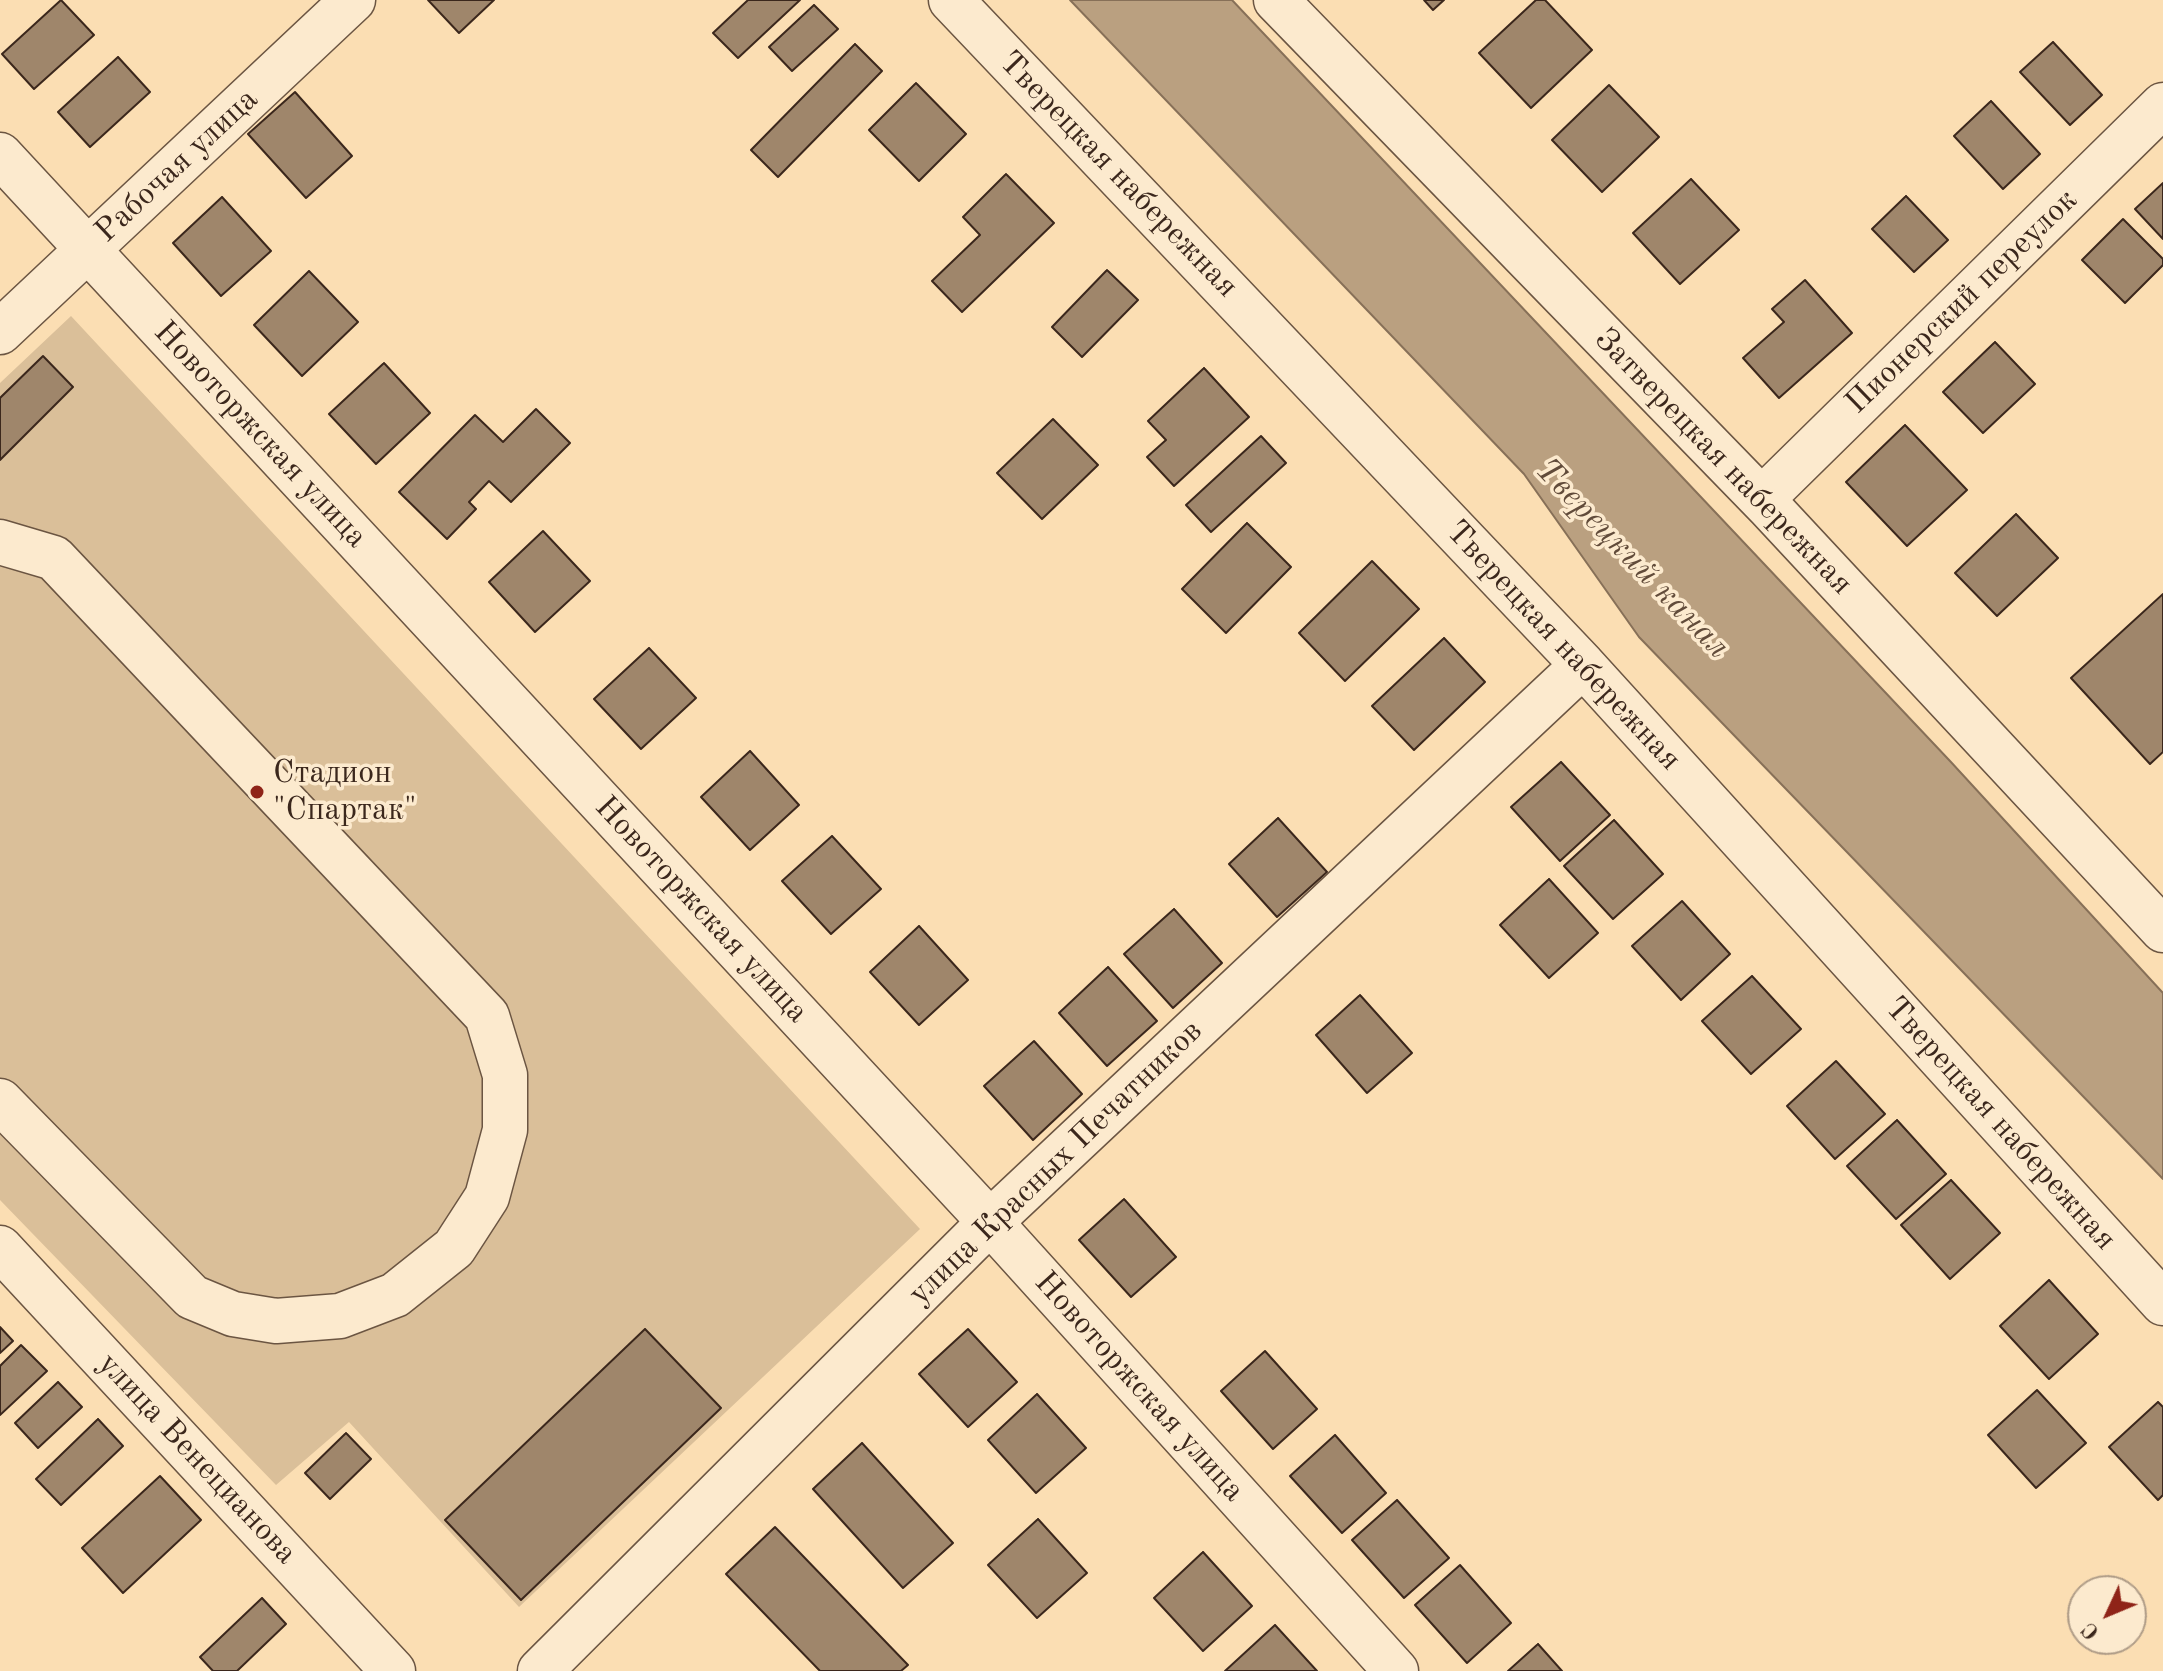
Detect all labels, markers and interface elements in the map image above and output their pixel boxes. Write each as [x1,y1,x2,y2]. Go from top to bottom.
street label: Тверецкая набережная [990,44,1246,306]
street label: Рабочая улица [88,81,266,251]
street label: Пионерский переулок [1838,181,2086,423]
street label: Новоторжская улица [145,314,375,556]
street label: Затверецкая набережная [1586,321,1860,603]
water label: Тверецкий канал [1526,450,1738,668]
street label: Тверецкая набережная [1437,513,1689,779]
place label: Стадион "Спартак" [273,755,417,830]
marker: Стадион "Спартак" [248,783,266,801]
street label: Новоторжская улица [586,789,816,1031]
street label: Тверецкая набережная [1876,989,2124,1259]
street label: улица Красных Печатников [901,1012,1211,1314]
street label: Новоторжская улица [1026,1264,1252,1510]
street label: улица Венецианова [89,1345,305,1573]
north arrow [2067,1575,2147,1655]
text: С [2078,1617,2104,1643]

